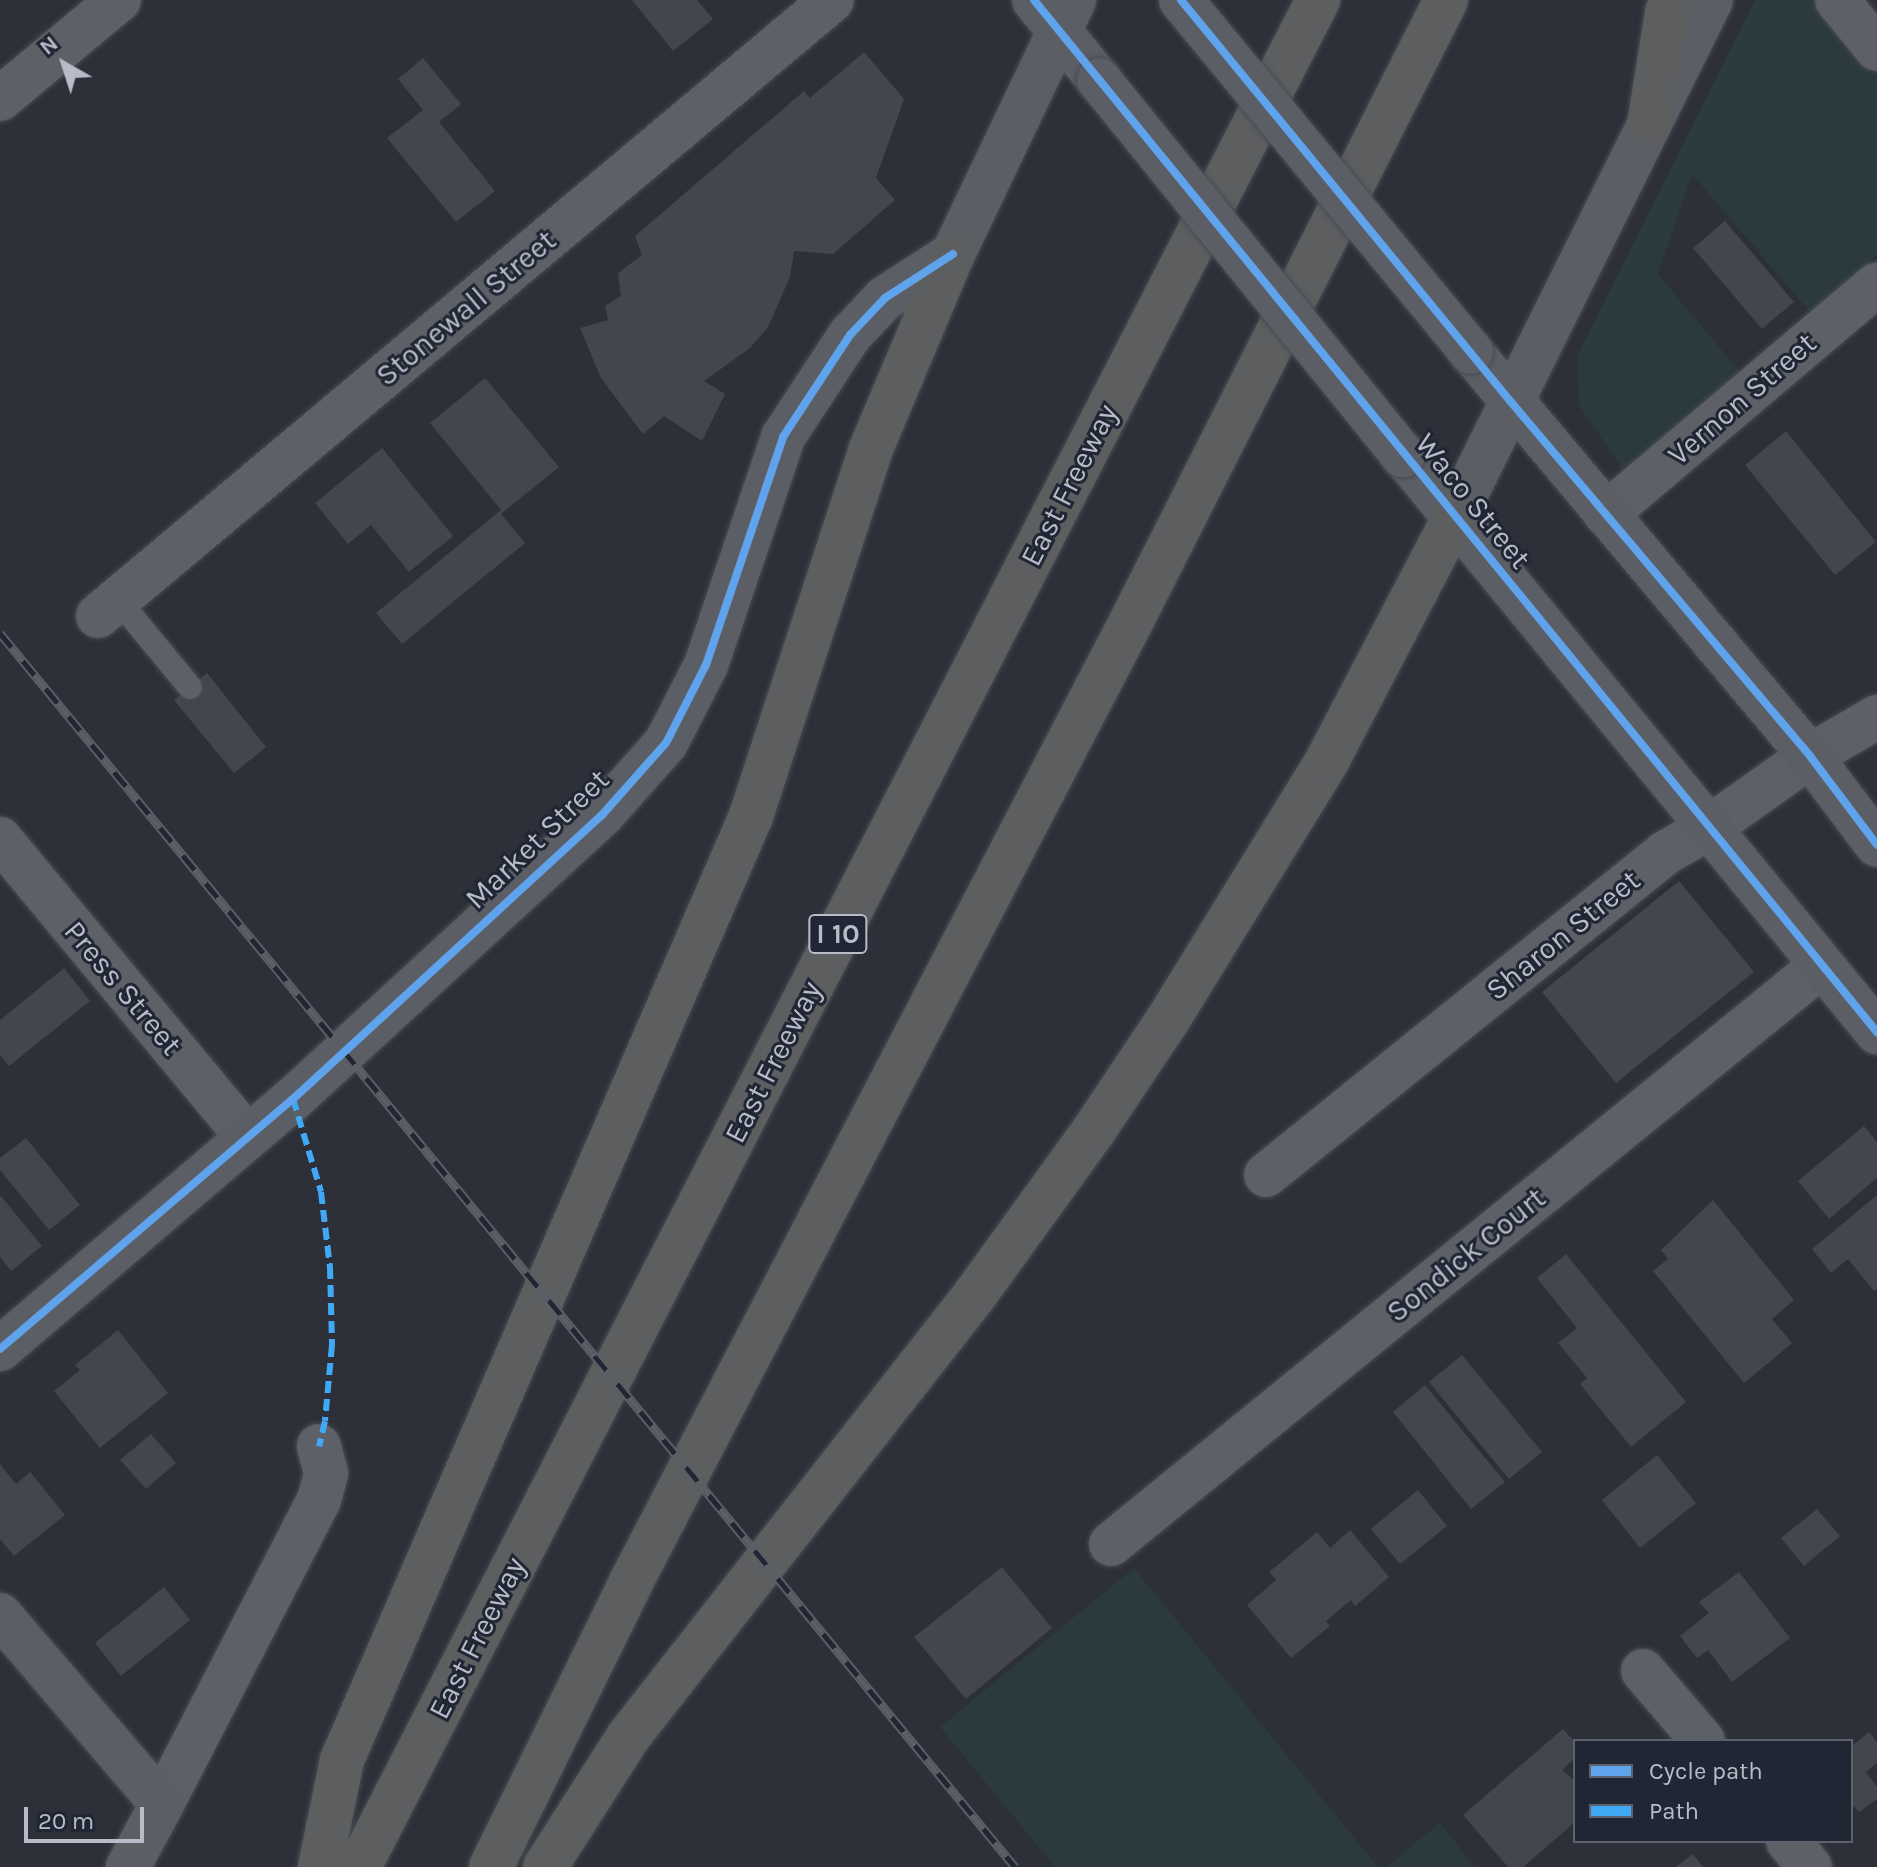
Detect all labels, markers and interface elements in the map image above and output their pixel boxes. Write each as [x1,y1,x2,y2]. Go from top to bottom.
north arrow [24,24,104,104]
text: N [35,30,63,60]
street label: Stonewall Street [369,222,563,394]
street label: Vernon Street [1661,325,1823,473]
street label: East Freeway [1013,398,1125,572]
street label: Waco Street [1407,426,1539,576]
street label: Market Street [458,762,616,916]
street label: Sharon Street [1479,862,1647,1008]
road number: I 10 [808,910,868,958]
street label: Press Street [57,914,189,1062]
street label: East Freeway [717,975,829,1149]
street label: Sondick Court [1379,1180,1553,1330]
street label: East Freeway [421,1551,533,1725]
legend [1573,1739,1853,1843]
text: Cycle path [1649,1757,1763,1785]
scale bar [28,1791,148,1841]
text: Path [1649,1797,1699,1825]
text: 20 m [38,1807,94,1835]

